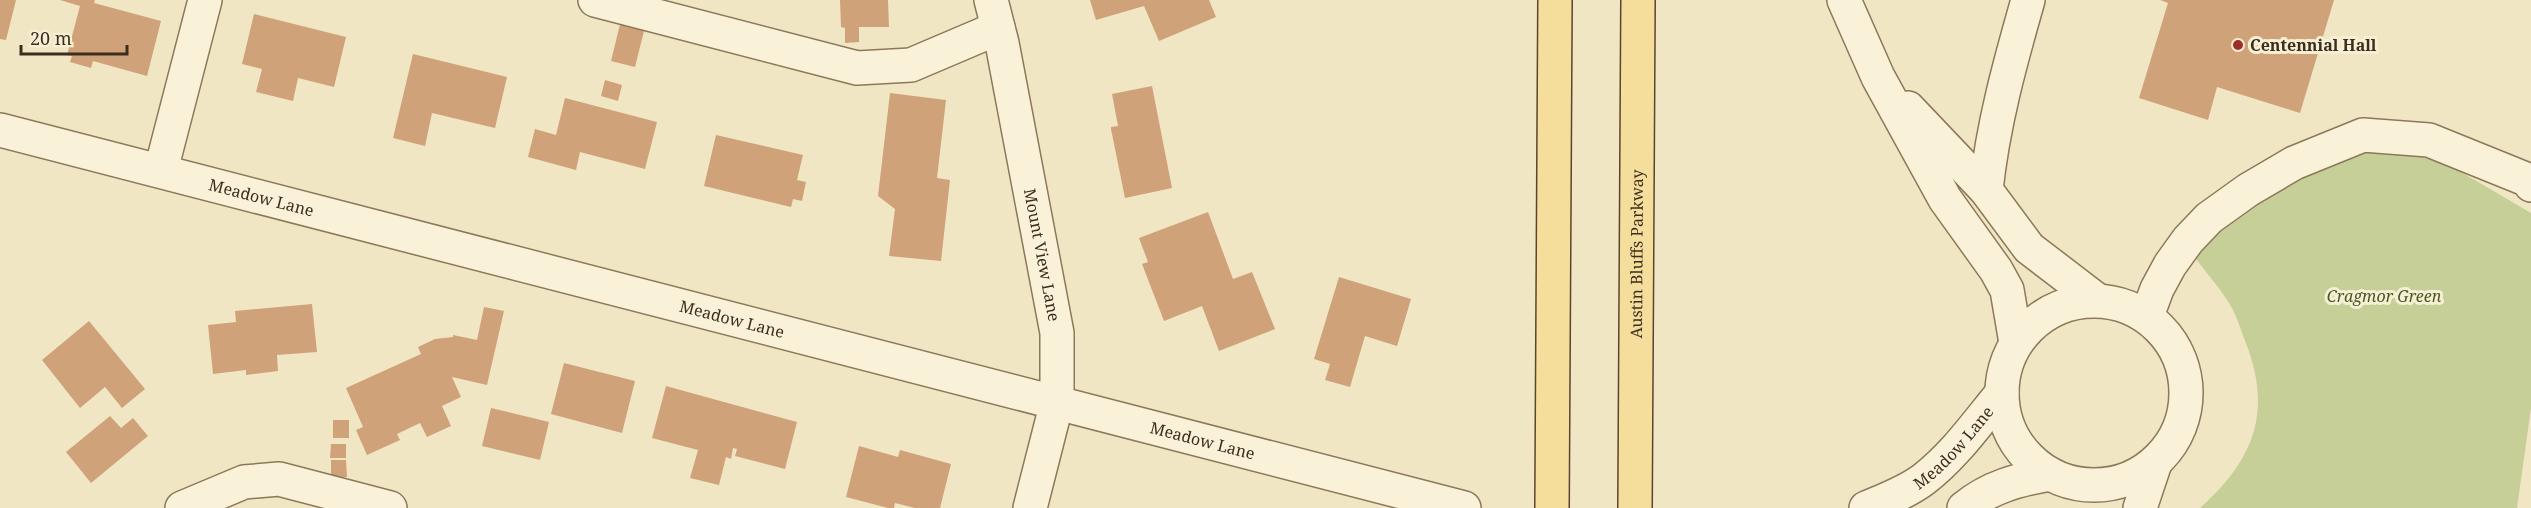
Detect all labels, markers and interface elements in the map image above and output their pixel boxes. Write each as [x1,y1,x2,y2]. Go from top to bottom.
scale bar [21,18,128,56]
text: 20 m [30,26,72,50]
place label: Centennial Hall [2250,34,2377,56]
marker: Centennial Hall [2231,38,2245,52]
street label: Austin Bluffs Parkway [1625,168,1648,339]
street label: Meadow Lane [207,173,316,222]
street label: Mount View Lane [1019,187,1066,323]
park label: Cragmor Green [2327,285,2442,307]
street label: Meadow Lane [677,295,787,343]
street label: Meadow Lane [1909,401,1998,494]
street label: Meadow Lane [1148,416,1257,465]

